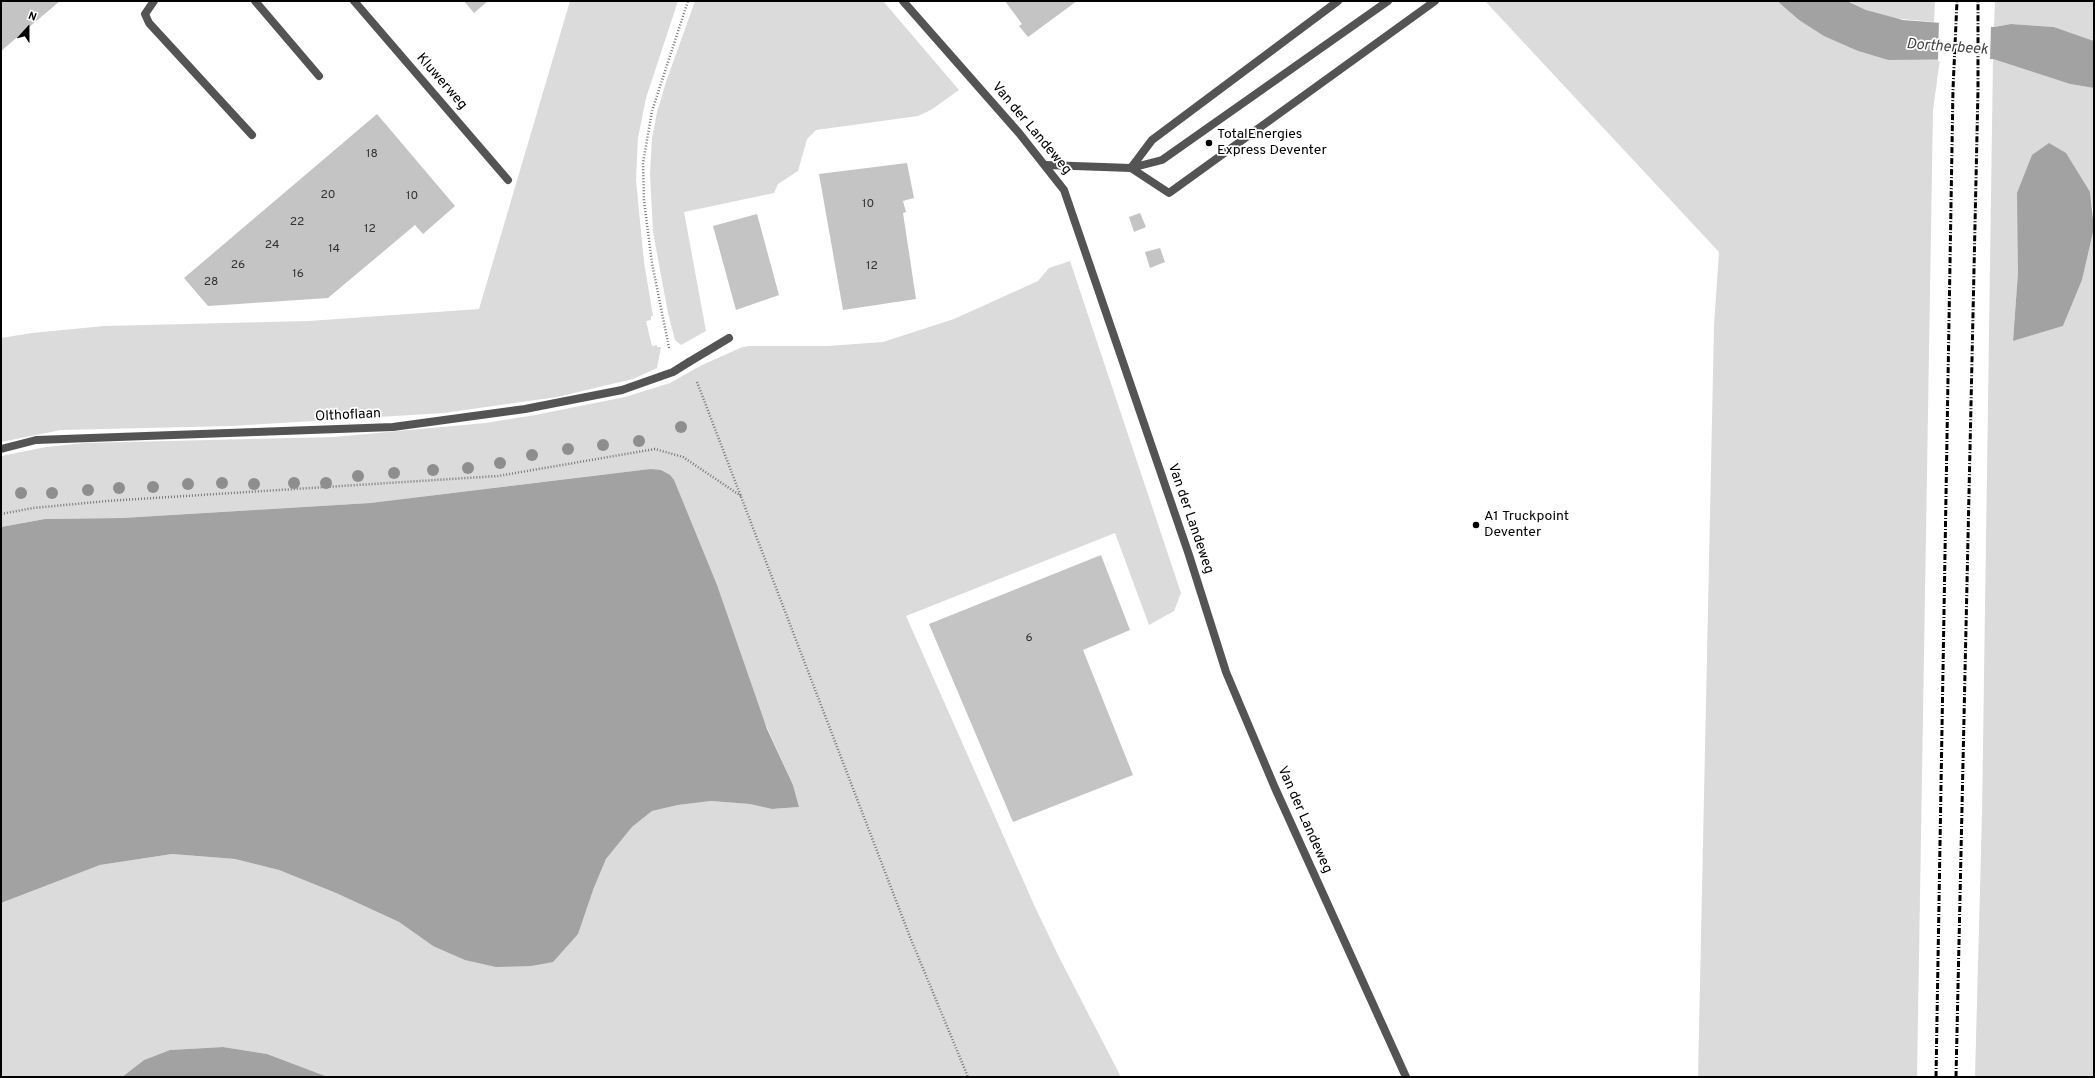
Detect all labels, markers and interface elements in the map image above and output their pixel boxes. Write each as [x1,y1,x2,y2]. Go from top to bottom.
north arrow [8,8,48,48]
text: N [26,9,38,25]
water label: Dortherbeek [1906,36,1988,60]
street label: Kluwerweg [412,50,470,114]
street label: Van der Landeweg [987,79,1075,179]
place label: TotalEnergies Express Deventer [1217,127,1327,160]
marker: TotalEnergies Express Deventer [1204,138,1214,148]
house number: 18 [366,148,378,162]
house number: 20 [320,189,336,203]
house number: 10 [406,190,418,204]
house number: 10 [862,198,874,212]
house number: 22 [290,216,304,230]
house number: 12 [364,223,376,237]
house number: 24 [265,239,279,253]
house number: 14 [328,243,340,257]
house number: 26 [231,259,245,273]
house number: 12 [866,260,878,274]
house number: 16 [292,268,304,282]
house number: 28 [204,276,218,290]
street label: Olthoflaan [315,406,381,426]
street label: Van der Landeweg [1163,462,1217,576]
place label: A1 Truckpoint Deventer [1484,509,1569,542]
marker: A1 Truckpoint Deventer [1471,520,1481,530]
house number: 6 [1025,632,1033,646]
street label: Van der Landeweg [1273,764,1335,876]

